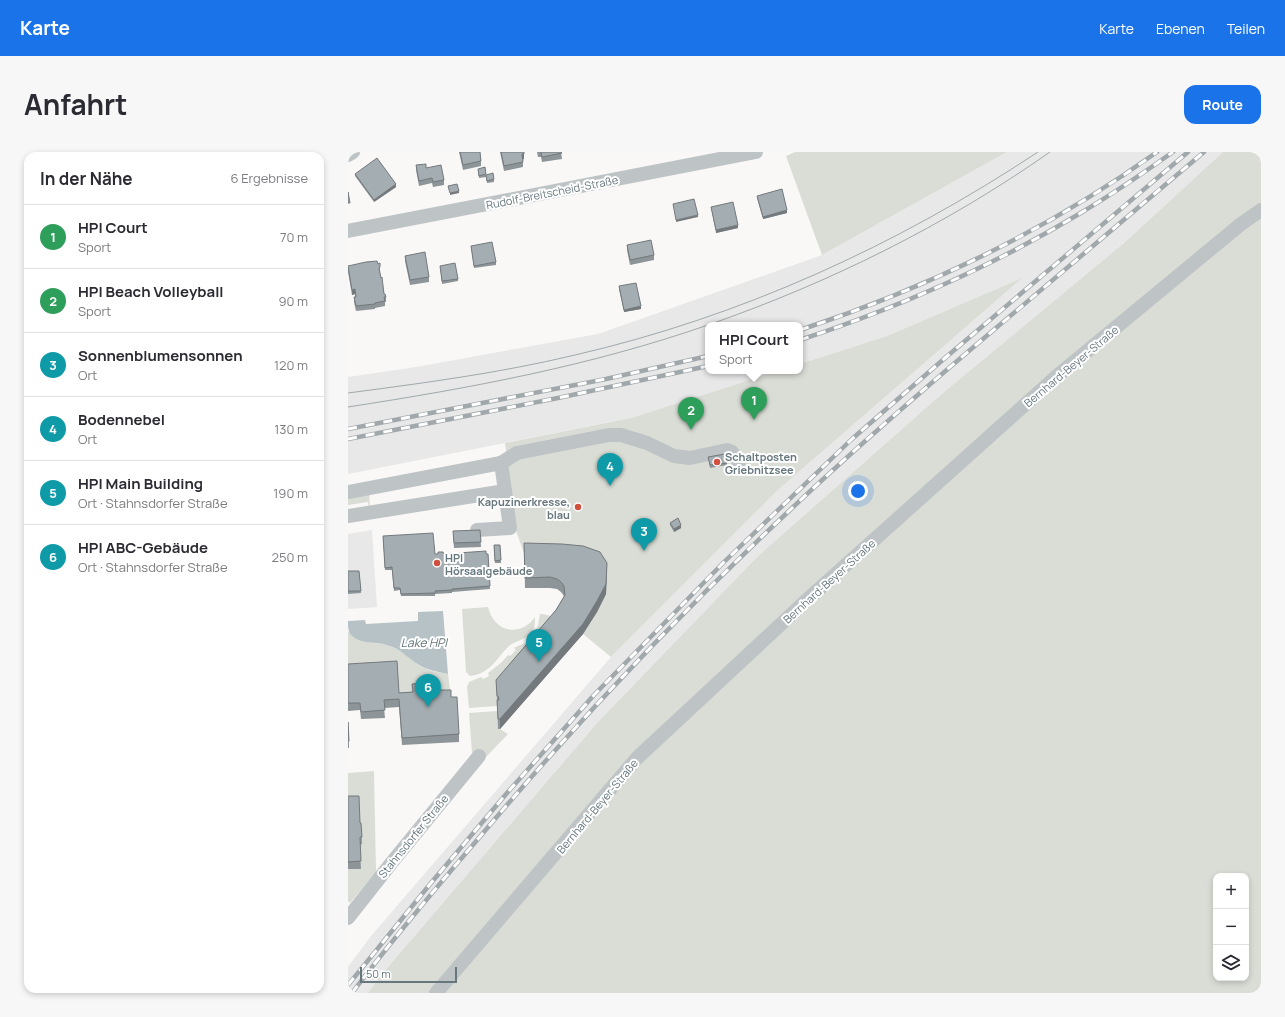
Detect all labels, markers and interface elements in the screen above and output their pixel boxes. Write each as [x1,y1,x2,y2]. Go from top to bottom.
text: Karte [20,15,70,41]
text: Karte [1099,19,1134,38]
text: Ebenen [1156,19,1205,38]
text: Teilen [1227,19,1265,38]
text: Anfahrt [24,85,127,123]
button: Route [1184,85,1261,124]
text: In der Nähe [40,167,133,190]
text: 6 Ergebnisse [231,169,308,187]
street label: Rudolf-Breitscheid-Straße [485,172,620,212]
text: HPI Court [78,217,148,238]
text: 1 [50,228,56,246]
text: 70 m [280,228,308,246]
text: Sport [78,238,111,256]
text: HPI Beach Volleyball [78,281,224,302]
text: 2 [49,292,57,310]
text: 90 m [278,292,308,310]
text: Sport [78,302,111,320]
popup [705,322,803,374]
street label: Bernhard-Beyer-Straße [1021,322,1122,410]
text: HPI Court [719,329,789,350]
text: Sonnenblumensonnen [78,345,243,366]
text: Sport [719,350,752,368]
text: 3 [49,356,57,374]
text: 120 m [274,356,308,374]
text: Ort [78,366,97,384]
pin: 1 [741,387,767,420]
pin: 2 [678,397,704,430]
text: Bodennebel [78,409,165,430]
text: 4 [49,420,57,438]
text: 130 m [274,420,308,438]
text: Ort [78,430,97,448]
place label: Schaltposten Griebnitzsee [725,449,797,477]
pin: 4 [597,453,623,486]
marker: Schaltposten Griebnitzsee [712,457,722,467]
text: HPI Main Building [78,473,203,494]
your location [848,481,868,501]
text: 5 [49,484,57,502]
text: 190 m [273,484,308,502]
text: Ort · Stahnsdorfer Straße [78,494,228,512]
place label: Kapuzinerkresse, blau [478,494,570,522]
marker: Kapuzinerkresse, blau [573,502,583,512]
pin: 3 [631,518,657,551]
street label: Bernhard-Beyer-Straße [780,535,879,626]
text: HPI ABC-Gebäude [78,537,208,558]
text: 6 [49,548,57,566]
text: 250 m [272,548,308,566]
place label: HPI Hörsaalgebäude [445,550,533,578]
text: Ort · Stahnsdorfer Straße [78,558,228,576]
marker: HPI Hörsaalgebäude [432,558,442,568]
pin: 5 [526,629,552,662]
water label: Lake HPI [401,634,449,651]
pin: 6 [415,674,441,707]
street label: Bernhard-Beyer-Straße [553,755,641,856]
street label: Stahnsdorfer Straße [375,791,452,881]
map controls [1213,873,1249,981]
button: + [1213,873,1249,909]
button: − [1213,909,1249,945]
button: layers [1213,945,1249,981]
scale bar [360,965,457,984]
text: 50 m [366,966,391,981]

